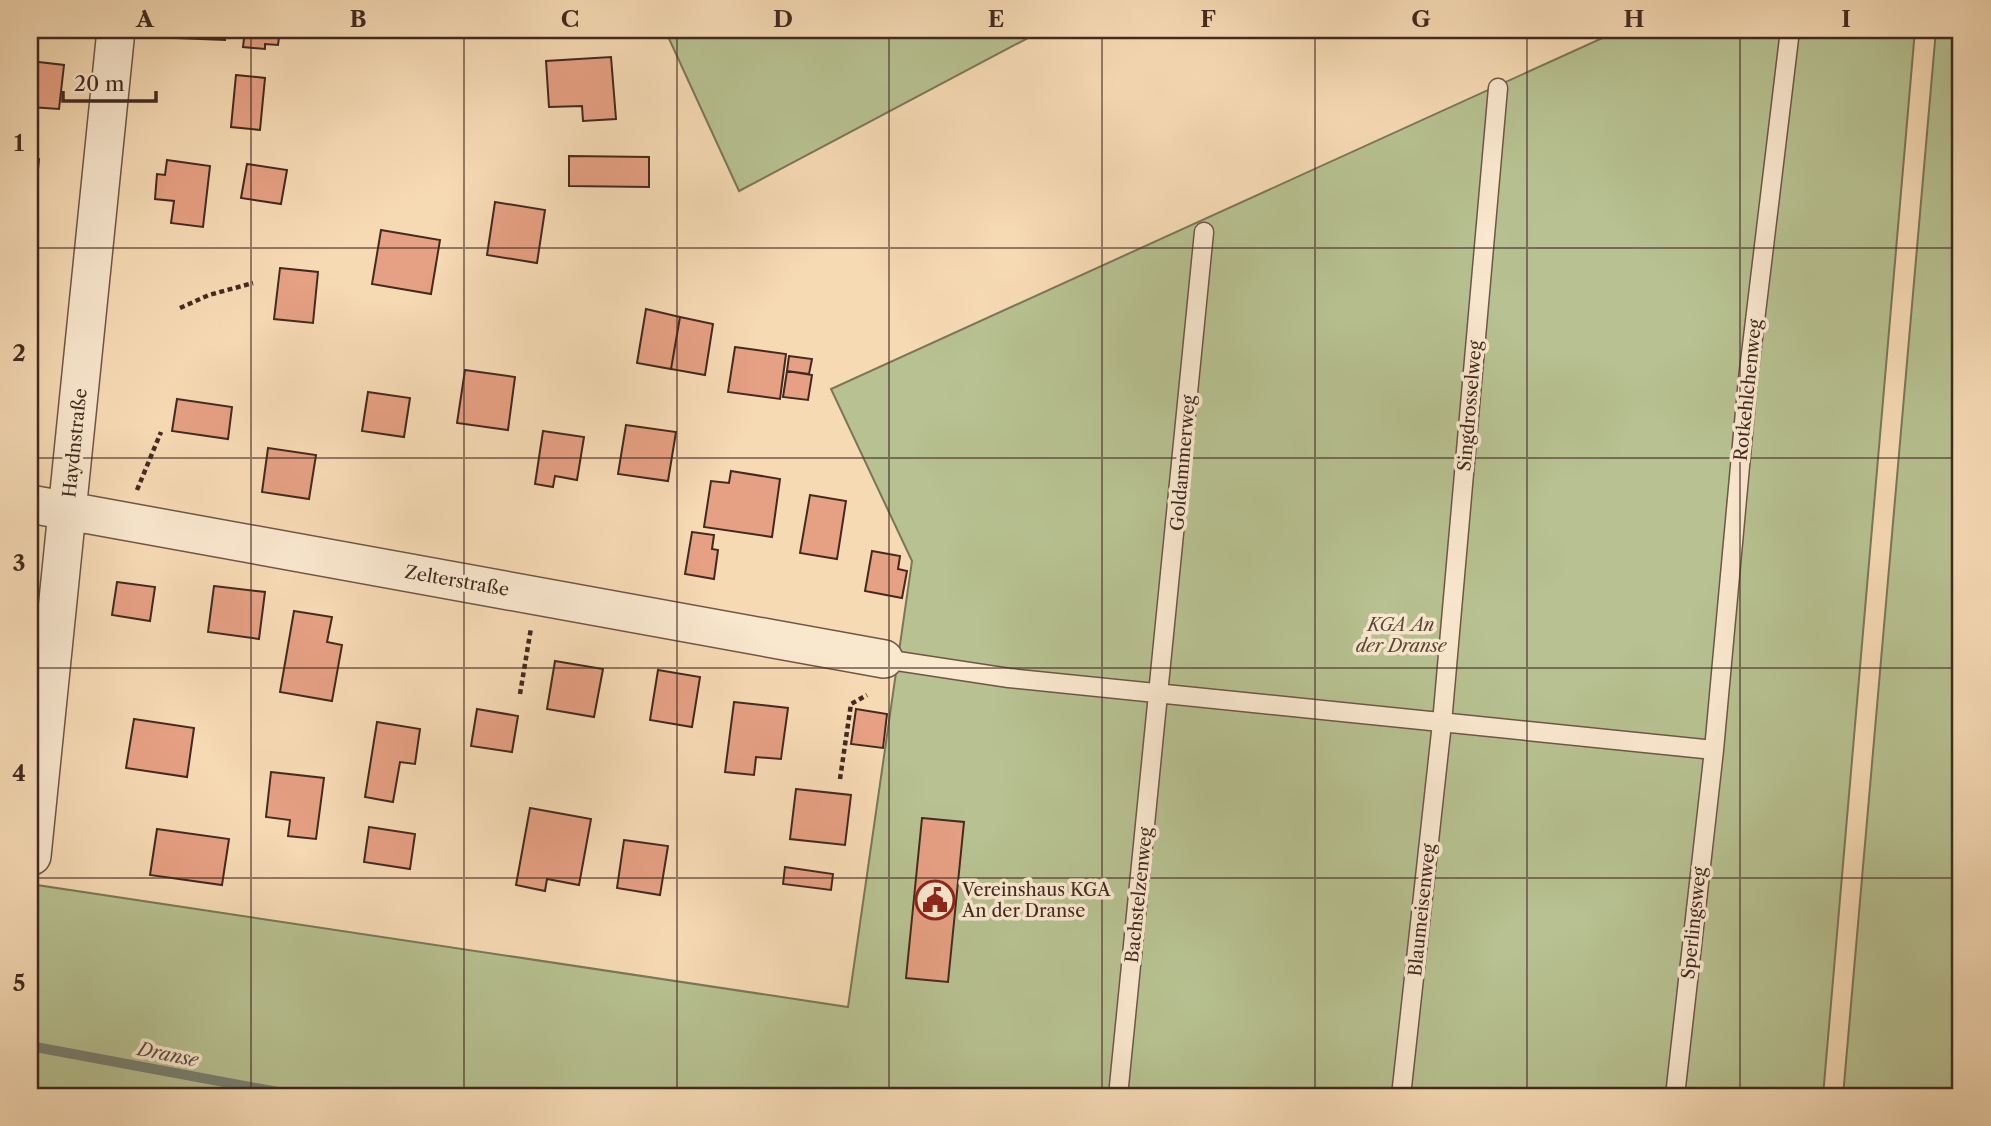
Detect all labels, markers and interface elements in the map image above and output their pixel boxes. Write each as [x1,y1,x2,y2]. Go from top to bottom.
text: A [135,5,155,33]
text: B [349,5,367,33]
text: C [561,5,579,33]
text: D [773,5,793,33]
text: E [988,5,1004,33]
text: F [1200,5,1216,33]
text: G [1411,5,1431,33]
text: H [1624,5,1645,33]
text: I [1841,5,1851,33]
scale bar [63,60,156,104]
text: 20 m [74,71,125,96]
text: 1 [14,129,25,157]
street label: Rotkehlchenweg [1730,318,1766,462]
text: 2 [12,339,26,367]
street label: Singdrosselweg [1453,339,1487,472]
street label: Haydnstraße [58,387,92,499]
street label: Goldammerweg [1166,394,1200,532]
text: 3 [13,549,26,577]
street label: Zelterstraße [403,561,511,601]
park label: KGA An der Dranse [1356,614,1448,657]
text: 4 [12,759,26,787]
street label: Bachstelzenweg [1121,825,1157,964]
street label: Blaumeisenweg [1404,842,1440,977]
street label: Sperlingsweg [1677,865,1711,980]
public building icon: Vereinshaus KGA An der Dranse [914,879,956,921]
place label: Vereinshaus KGA An der Dranse [961,879,1111,922]
text: 5 [13,969,25,997]
water label: Dranse [134,1037,201,1072]

